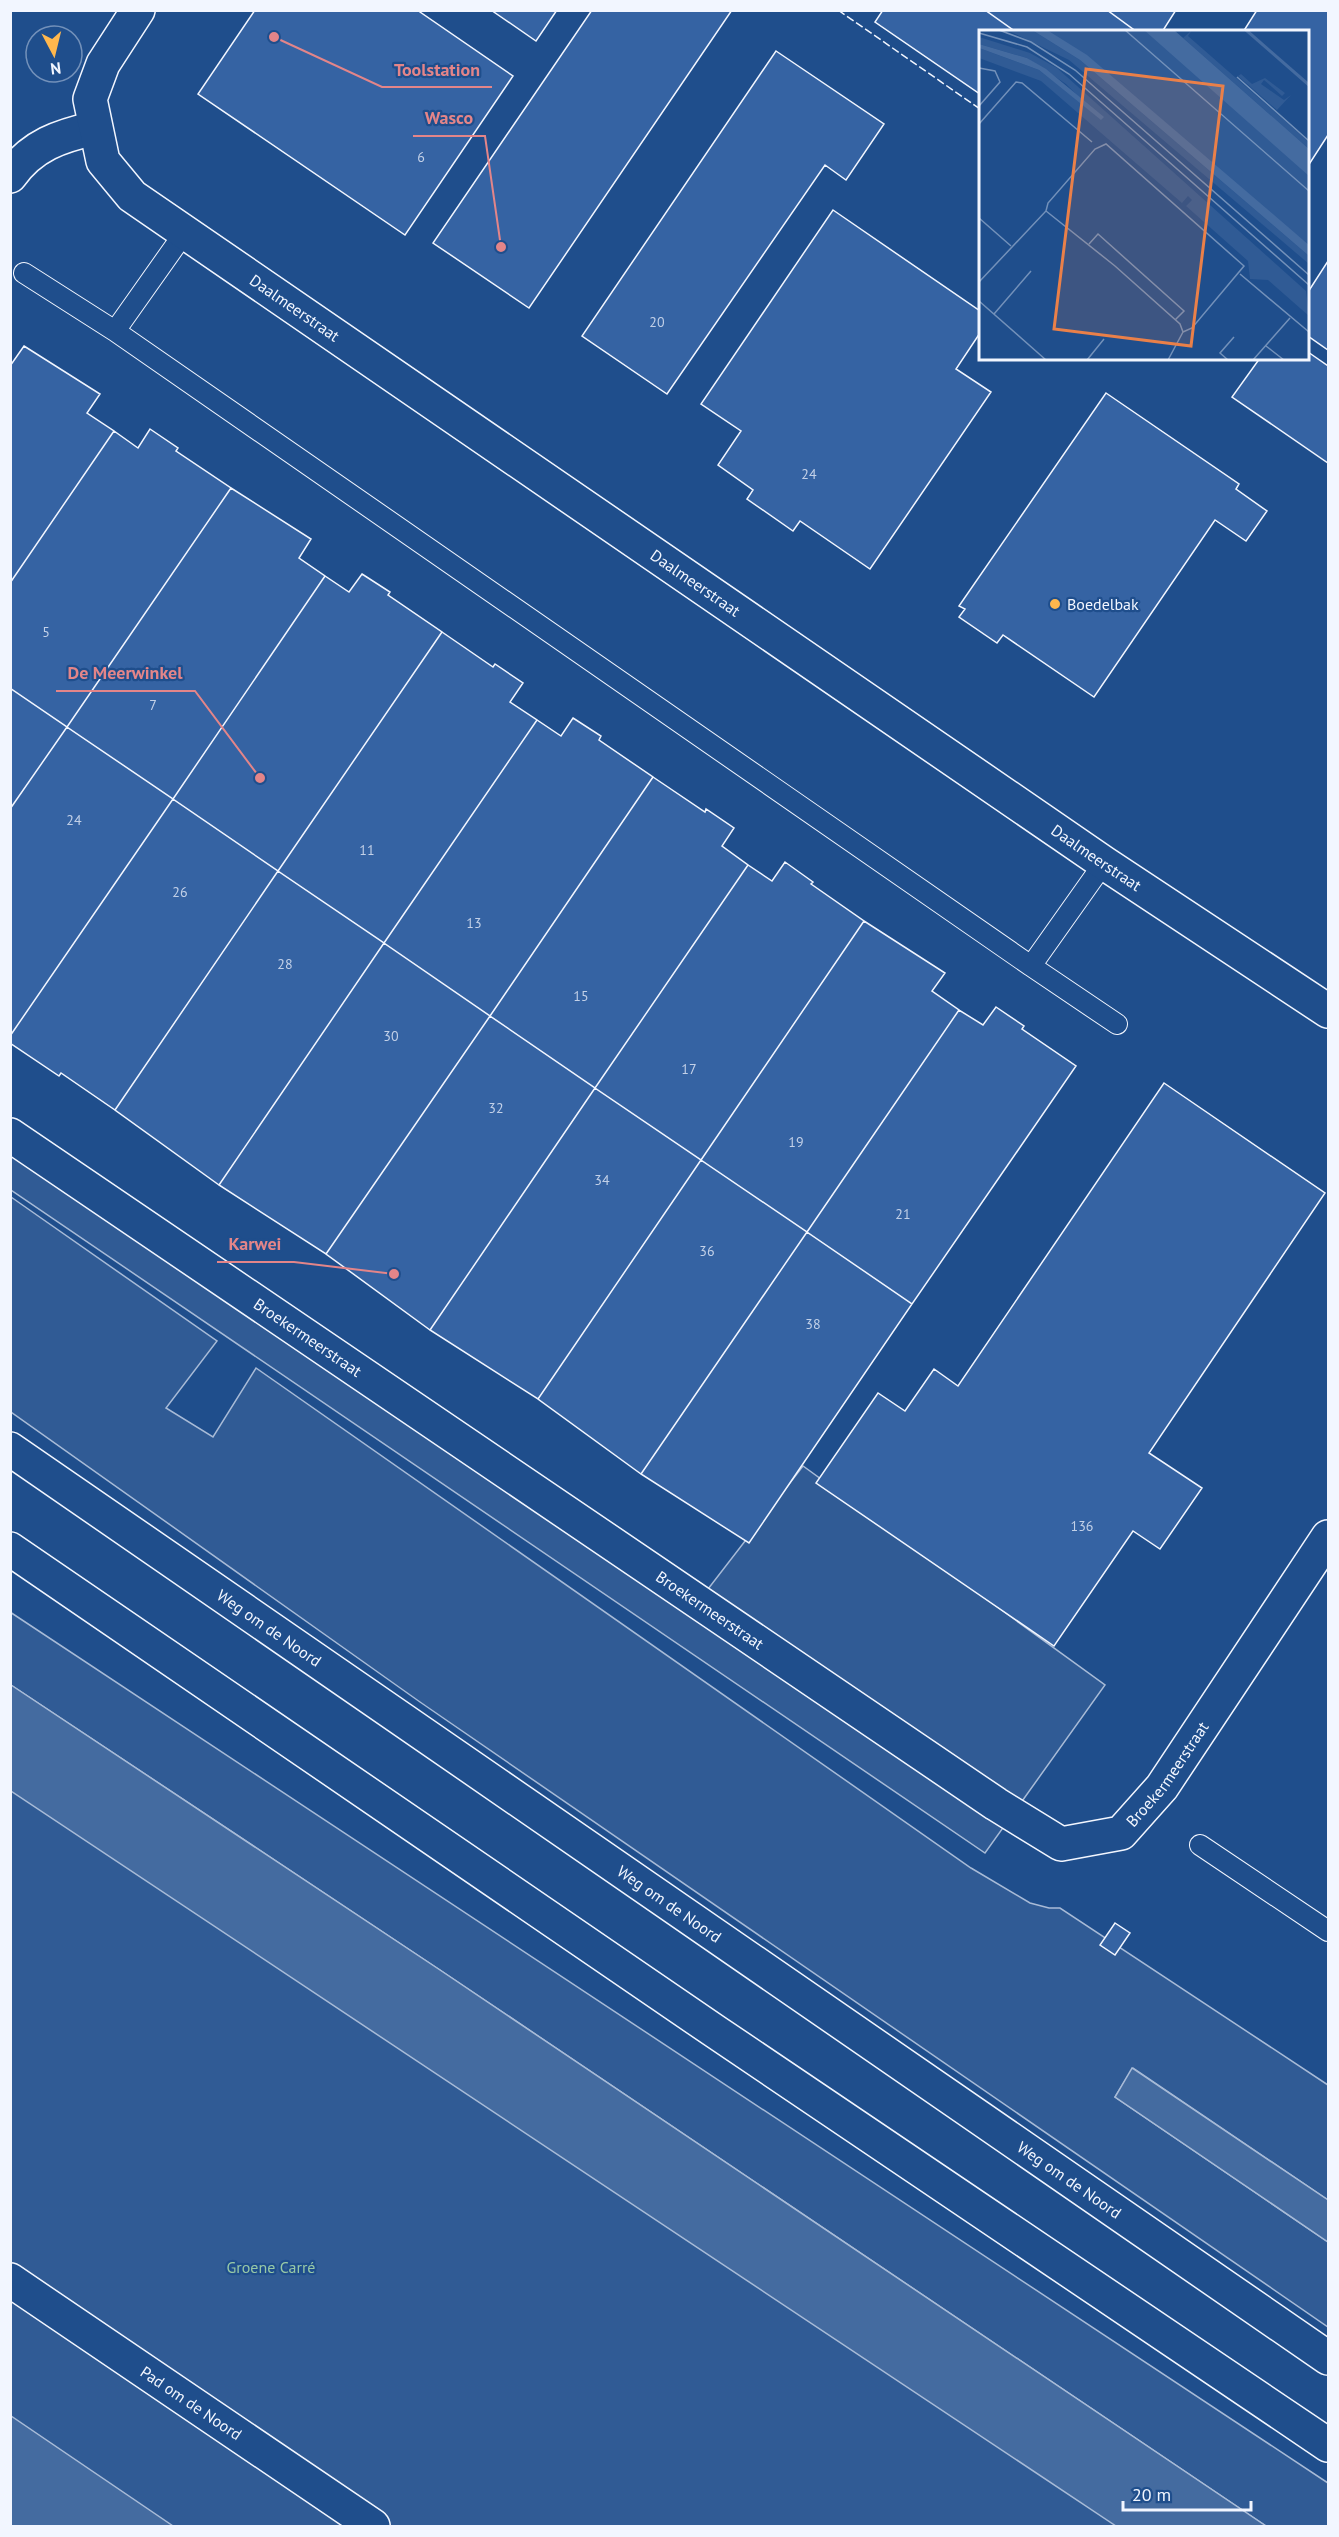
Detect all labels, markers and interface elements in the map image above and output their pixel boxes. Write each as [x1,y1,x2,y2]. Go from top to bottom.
north arrow [24,24,84,84]
inset map [979,30,1309,360]
callout: Toolstation [382,51,492,87]
text: N [49,58,62,79]
text: Toolstation [394,58,480,81]
callout: Wasco [413,100,485,136]
text: Wasco [425,106,473,129]
house number: 6 [417,148,425,166]
street label: Daalmeerstraat [246,270,344,346]
house number: 20 [649,313,665,331]
house number: 24 [801,465,817,483]
street label: Daalmeerstraat [647,545,745,621]
place label: Boedelbak [1067,594,1139,614]
marker: Boedelbak [1048,597,1062,611]
house number: 5 [42,623,50,641]
callout: De Meerwinkel [56,655,195,691]
text: De Meerwinkel [68,661,183,684]
house number: 7 [149,696,157,714]
house number: 24 [66,811,82,829]
street label: Daalmeerstraat [1048,820,1146,895]
house number: 11 [359,841,375,859]
house number: 26 [172,883,188,901]
house number: 13 [466,914,482,932]
house number: 28 [277,955,293,973]
house number: 15 [573,987,589,1005]
house number: 30 [383,1027,399,1045]
house number: 17 [681,1060,697,1078]
house number: 32 [488,1099,504,1117]
house number: 19 [788,1133,804,1151]
house number: 34 [594,1171,610,1189]
house number: 21 [895,1205,911,1223]
callout: Karwei [217,1226,294,1262]
text: Karwei [229,1232,281,1255]
house number: 36 [699,1242,715,1260]
street label: Broekermeerstraat [250,1293,366,1381]
house number: 38 [805,1315,821,1333]
house number: 136 [1071,1517,1093,1535]
street label: Broekermeerstraat [652,1566,768,1654]
street label: Weg om de Noord [213,1585,325,1671]
street label: Broekermeerstraat [1122,1717,1213,1831]
street label: Weg om de Noord [613,1861,725,1947]
street label: Weg om de Noord [1013,2137,1125,2223]
park label: Groene Carré [227,2257,315,2277]
street label: Pad om de Noord [137,2361,246,2444]
scale bar [1123,2474,1250,2512]
text: 20 m [1132,2483,1171,2506]

